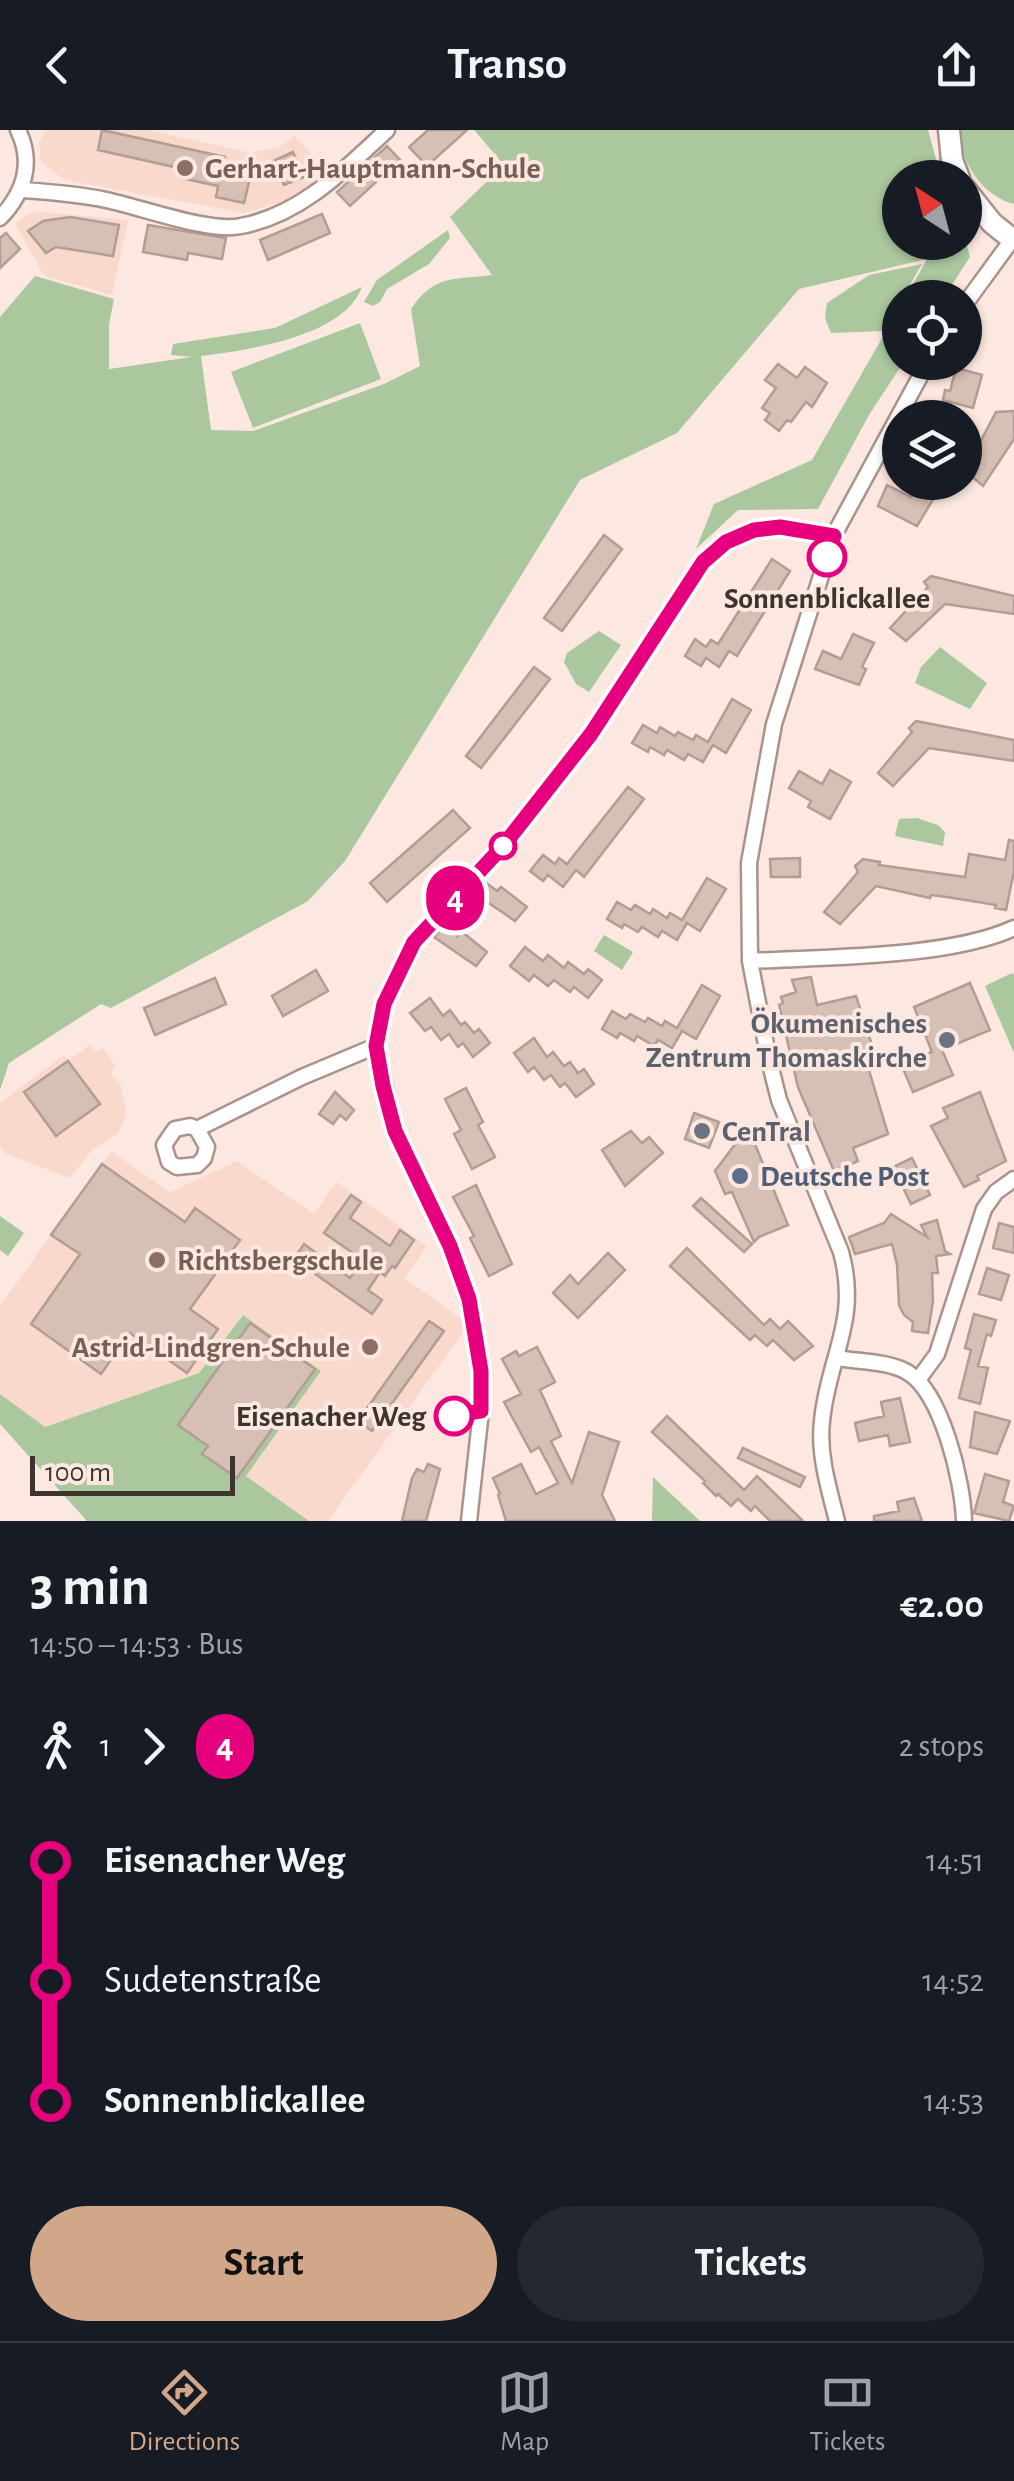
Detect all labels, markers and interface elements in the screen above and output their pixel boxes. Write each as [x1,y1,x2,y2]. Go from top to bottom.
icon: back [30,38,85,93]
icon: share [929,38,984,93]
text: Transo [447,42,567,87]
place label: Gerhart-Hauptmann-Schule [205,154,541,184]
marker: Gerhart-Hauptmann-Schule [174,157,196,179]
north arrow [882,160,982,260]
map controls [882,160,982,500]
button: locate [882,280,982,380]
button: layers [882,400,982,500]
marker: Sonnenblickallee [808,538,846,576]
place label: Sonnenblickallee [724,584,930,614]
unlabelled marker [490,833,516,859]
line badge: 4 [422,866,488,930]
text: 4 [446,881,464,916]
place label: Ökumenisches Zentrum Thomaskirche [645,1007,927,1073]
marker: Ökumenisches Zentrum Thomaskirche [936,1029,958,1051]
place label: CenTral [722,1117,811,1147]
marker: CenTral [691,1120,713,1142]
place label: Deutsche Post [760,1162,929,1192]
marker: Deutsche Post [729,1165,751,1187]
place label: Richtsbergschule [177,1246,383,1276]
marker: Richtsbergschule [146,1249,168,1271]
place label: Astrid-Lindgren-Schule [71,1333,350,1363]
marker: Astrid-Lindgren-Schule [359,1336,381,1358]
marker: Eisenacher Weg [435,1397,473,1435]
place label: Eisenacher Weg [236,1402,427,1432]
scale bar [30,1451,235,1496]
text: 100 m [45,1459,111,1487]
text: 3 min [30,1560,150,1615]
text: €2.00 [900,1587,984,1625]
text: 14:50 – 14:53 · Bus [30,1628,243,1660]
icon: walk [30,1719,85,1774]
icon: forward [126,1719,181,1774]
text: 4 [216,1729,234,1764]
text: 1 [100,1730,111,1762]
text: 2 stops [899,1730,984,1762]
text: Eisenacher Weg [104,1842,345,1880]
text: 14:51 [926,1845,984,1877]
text: Sudetenstraße [104,1962,321,2000]
text: 14:52 [922,1965,984,1997]
text: Sonnenblickallee [104,2082,365,2120]
text: 14:53 [924,2085,984,2117]
button: Start [30,2206,497,2321]
button: Tickets [517,2206,984,2321]
tab: Directions [129,2365,240,2459]
tab: Map [497,2365,552,2459]
tab: Tickets [810,2365,885,2459]

